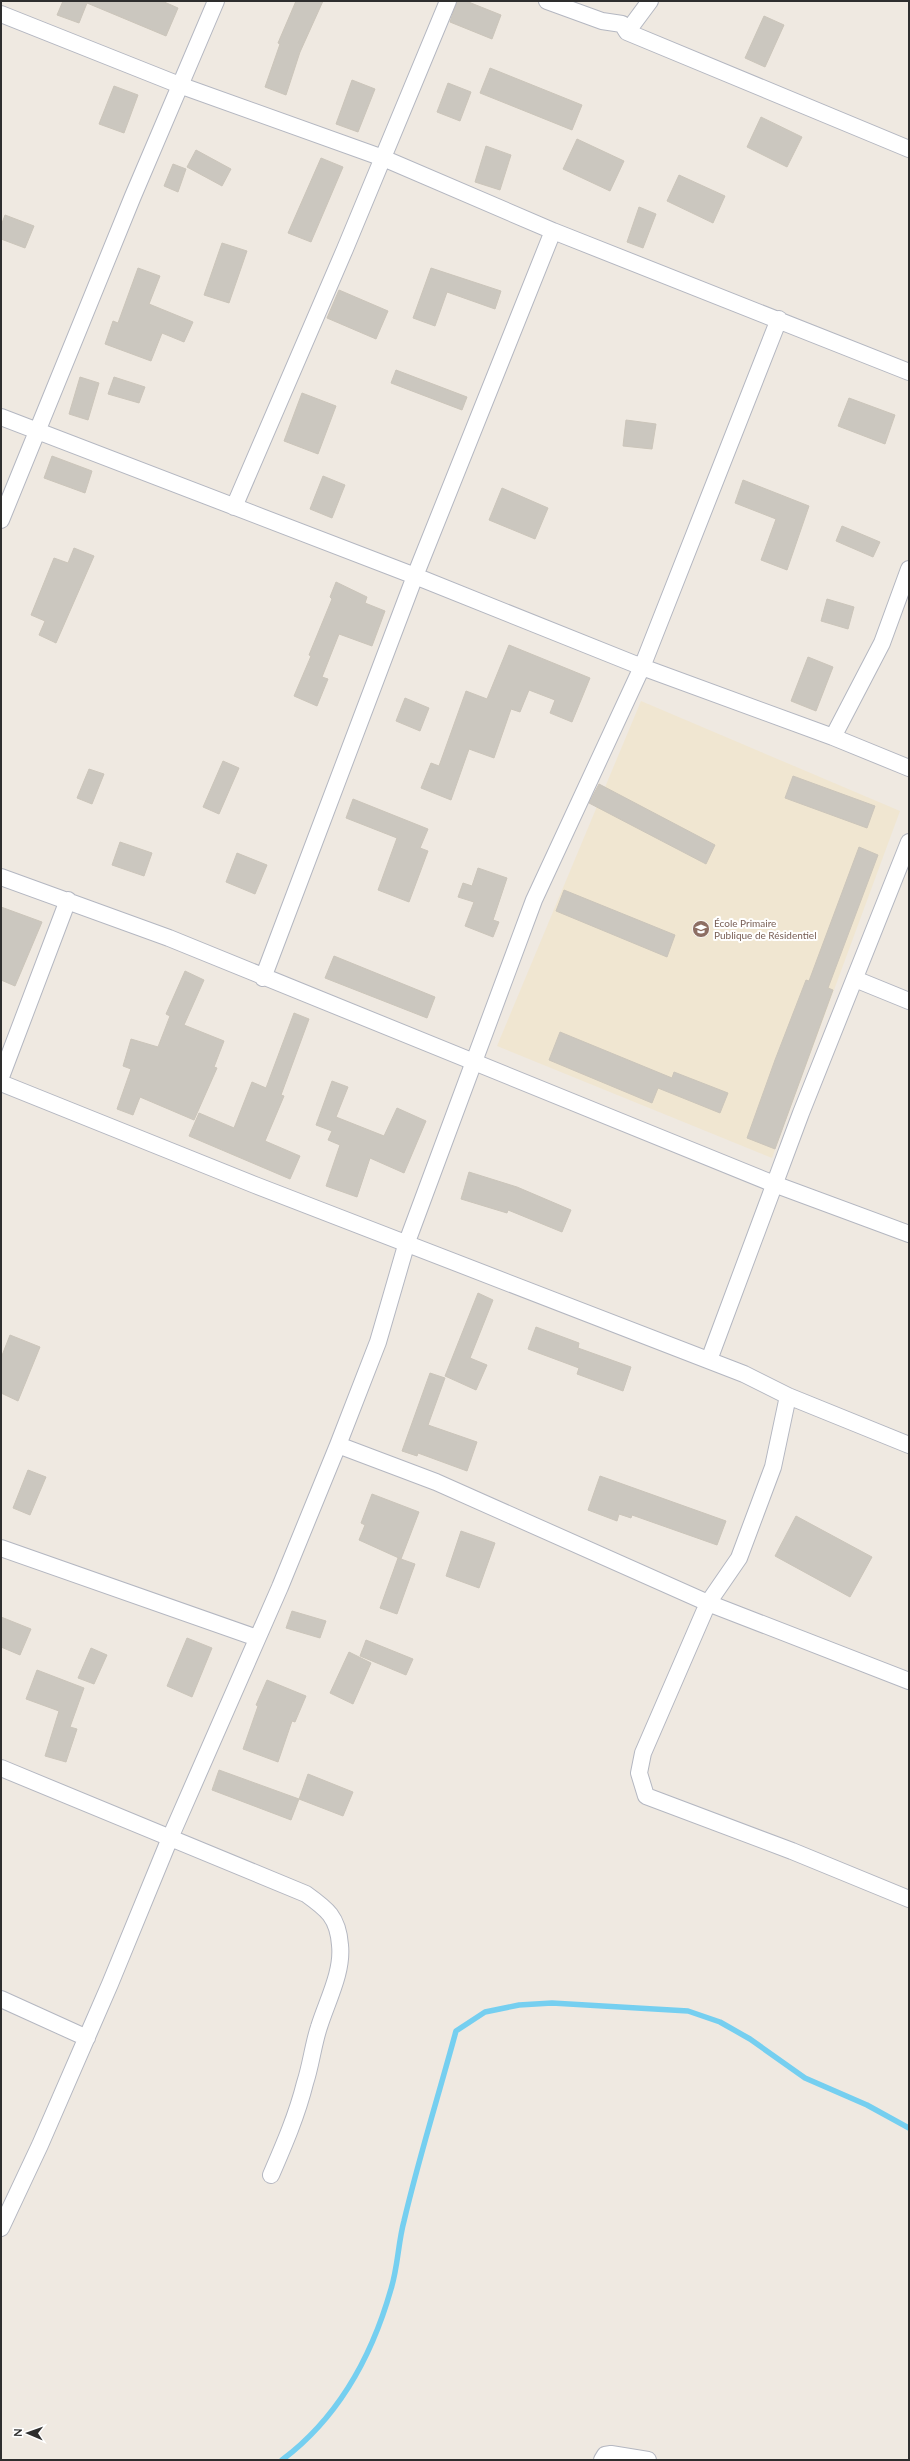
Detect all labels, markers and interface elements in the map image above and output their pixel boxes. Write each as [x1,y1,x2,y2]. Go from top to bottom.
place label: École Primaire Publique de Résidentiel [714,917,817,941]
school or university icon: École Primaire Publique de Résidentiel [691,919,711,939]
north arrow [8,2413,48,2453]
text: N [11,2428,24,2437]

